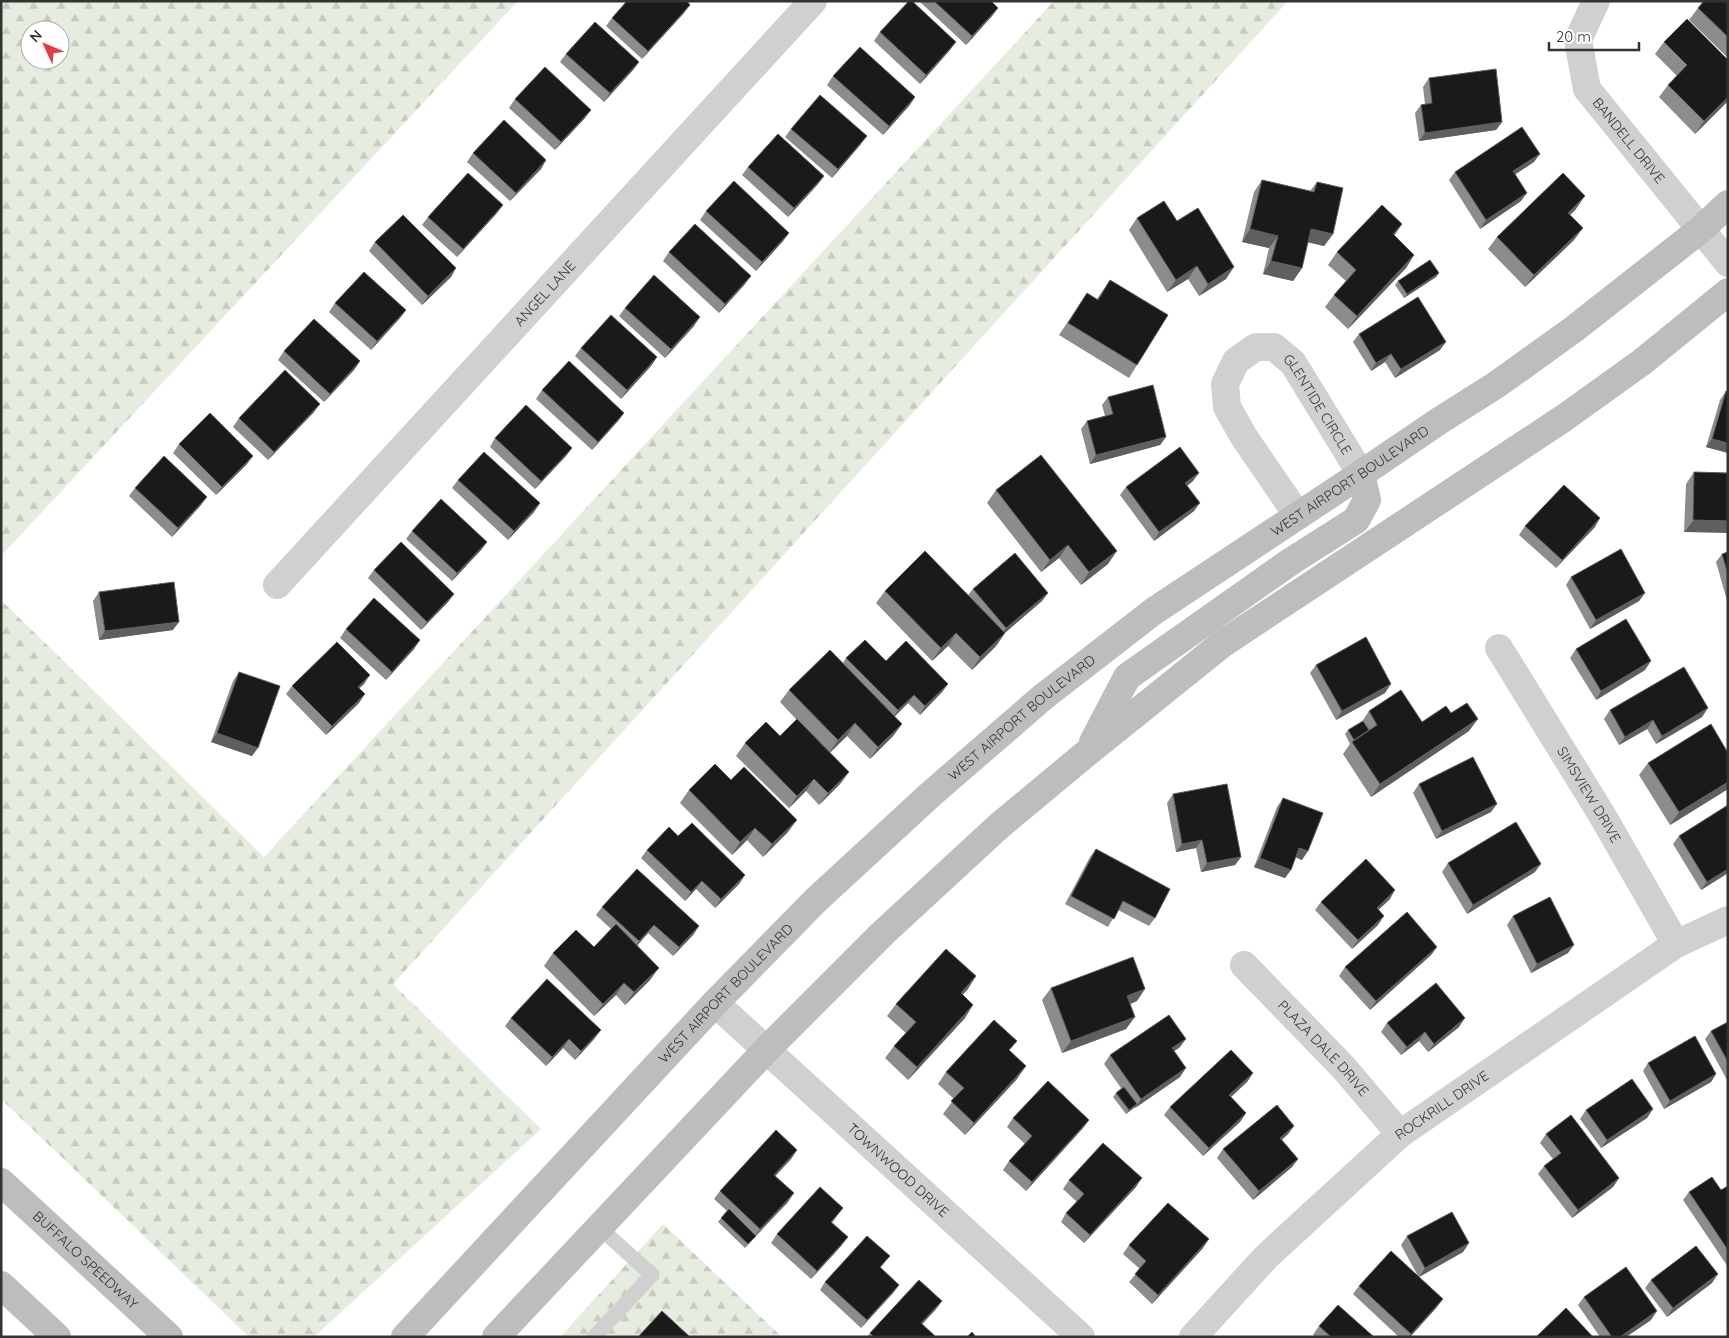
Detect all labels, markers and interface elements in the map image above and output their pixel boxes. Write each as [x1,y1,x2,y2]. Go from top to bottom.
north arrow [20,20,70,70]
scale bar [1549,20,1639,52]
text: N [26,26,46,46]
text: 20 m [1556,27,1591,46]
street label: BANDELL DRIVE [1589,94,1669,187]
street label: ANGEL LANE [510,257,579,330]
street label: GLENTIDE CIRCLE [1280,350,1356,458]
street label: WEST AIRPORT BOULEVARD [1267,421,1432,540]
street label: WEST AIRPORT BOULEVARD [944,651,1099,784]
street label: SIMSVIEW DRIVE [1553,743,1625,846]
street label: WEST AIRPORT BOULEVARD [655,920,797,1067]
street label: PLAZA DALE DRIVE [1274,996,1373,1100]
street label: ROCKRILL DRIVE [1391,1066,1492,1144]
street label: TOWNWOOD DRIVE [843,1119,953,1221]
street label: BUFFALO SPEEDWAY [29,1207,142,1313]

